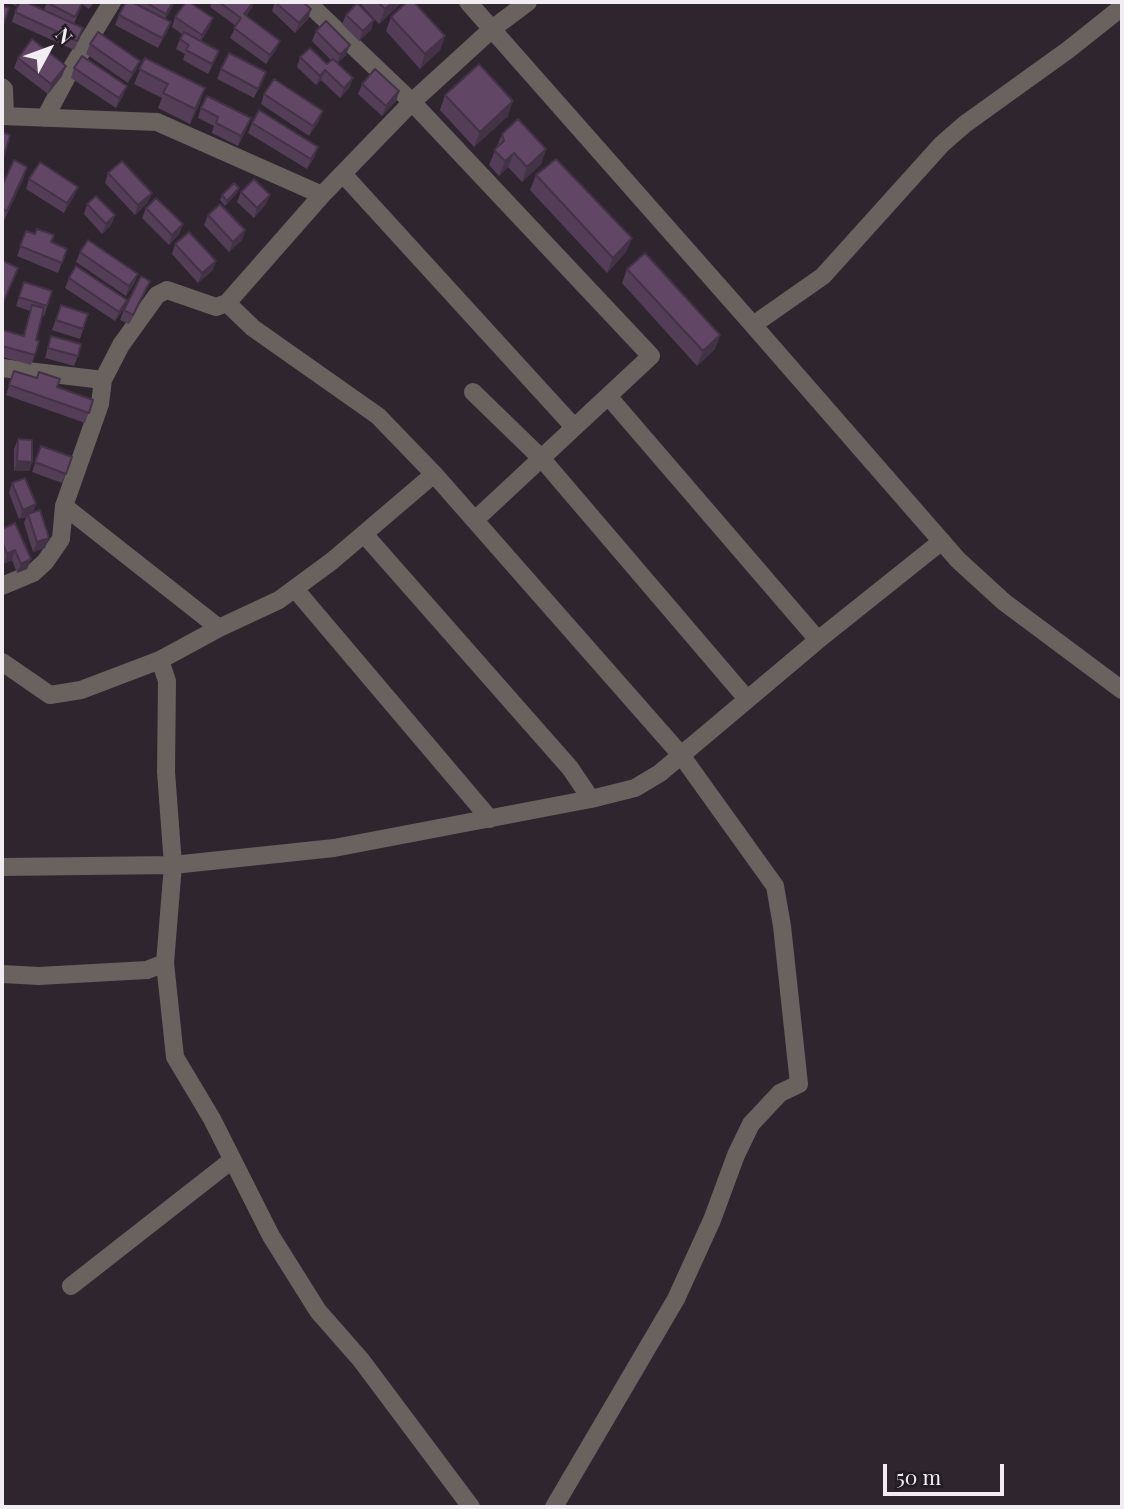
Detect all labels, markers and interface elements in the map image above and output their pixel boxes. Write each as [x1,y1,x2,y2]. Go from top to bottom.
north arrow [14,14,84,84]
text: N [51,22,79,49]
scale bar [886,1450,1007,1494]
text: 50 m [896,1462,941,1490]

